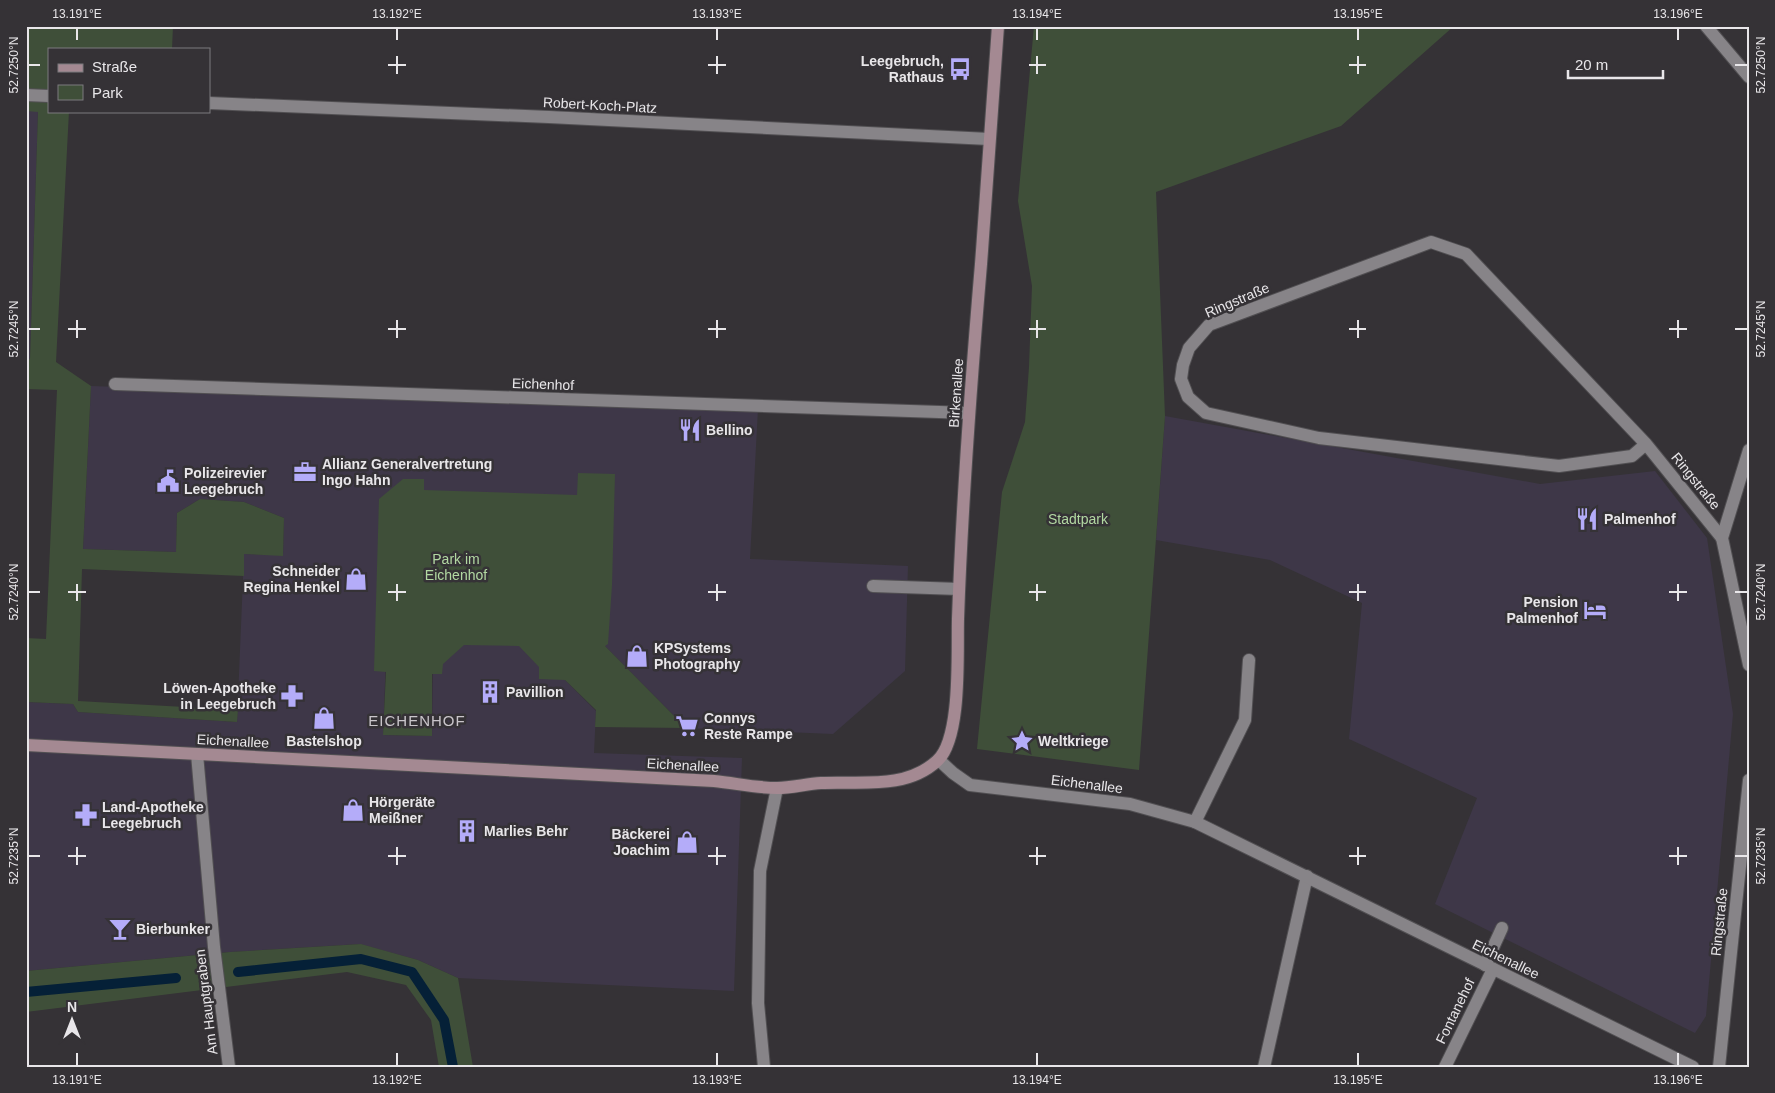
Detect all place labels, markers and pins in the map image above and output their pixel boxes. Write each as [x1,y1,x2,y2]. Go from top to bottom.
place label: Leegebruch, Rathaus [861,53,944,85]
bus stop icon: Leegebruch, Rathaus [947,56,973,82]
restaurant icon: Bellino [677,417,703,443]
place label: Bellino [706,422,753,438]
place label: Allianz Generalvertretung Ingo Hahn [322,456,492,488]
office icon: Allianz Generalvertretung Ingo Hahn [292,459,318,485]
place label: Polizeirevier Leegebruch [184,465,267,497]
public building icon: Polizeirevier Leegebruch [155,468,181,494]
restaurant icon: Palmenhof [1574,506,1600,532]
place label: Palmenhof [1604,511,1676,527]
place label: Schneider Regina Henkel [244,563,341,595]
shop icon: Schneider Regina Henkel [343,566,369,592]
place label: Pension Palmenhof [1506,594,1578,626]
hotel icon: Pension Palmenhof [1582,597,1608,623]
place label: KPSystems Photography [654,640,741,672]
shop icon: KPSystems Photography [624,643,650,669]
building icon: Pavillion [477,679,503,705]
place label: Löwen-Apotheke in Leegebruch [163,680,276,712]
pharmacy icon: Löwen-Apotheke in Leegebruch [279,683,305,709]
place label: Pavillion [506,684,564,700]
shop icon: Bastelshop [311,705,337,731]
place label: Connys Reste Rampe [704,710,793,742]
supermarket icon: Connys Reste Rampe [674,713,700,739]
place icon: Weltkriege [1009,728,1035,754]
place label: Bastelshop [286,733,362,749]
place label: Weltkriege [1038,733,1109,749]
place label: Hörgeräte Meißner [369,794,435,826]
shop icon: Hörgeräte Meißner [340,797,366,823]
place label: Land-Apotheke Leegebruch [102,799,204,831]
pharmacy icon: Land-Apotheke Leegebruch [73,802,99,828]
building icon: Marlies Behr [454,818,480,844]
place label: Marlies Behr [484,823,569,839]
place label: Bäckerei Joachim [612,826,670,858]
shop icon: Bäckerei Joachim [674,829,700,855]
bar icon: Bierbunker [107,916,133,942]
place label: Bierbunker [136,921,210,937]

